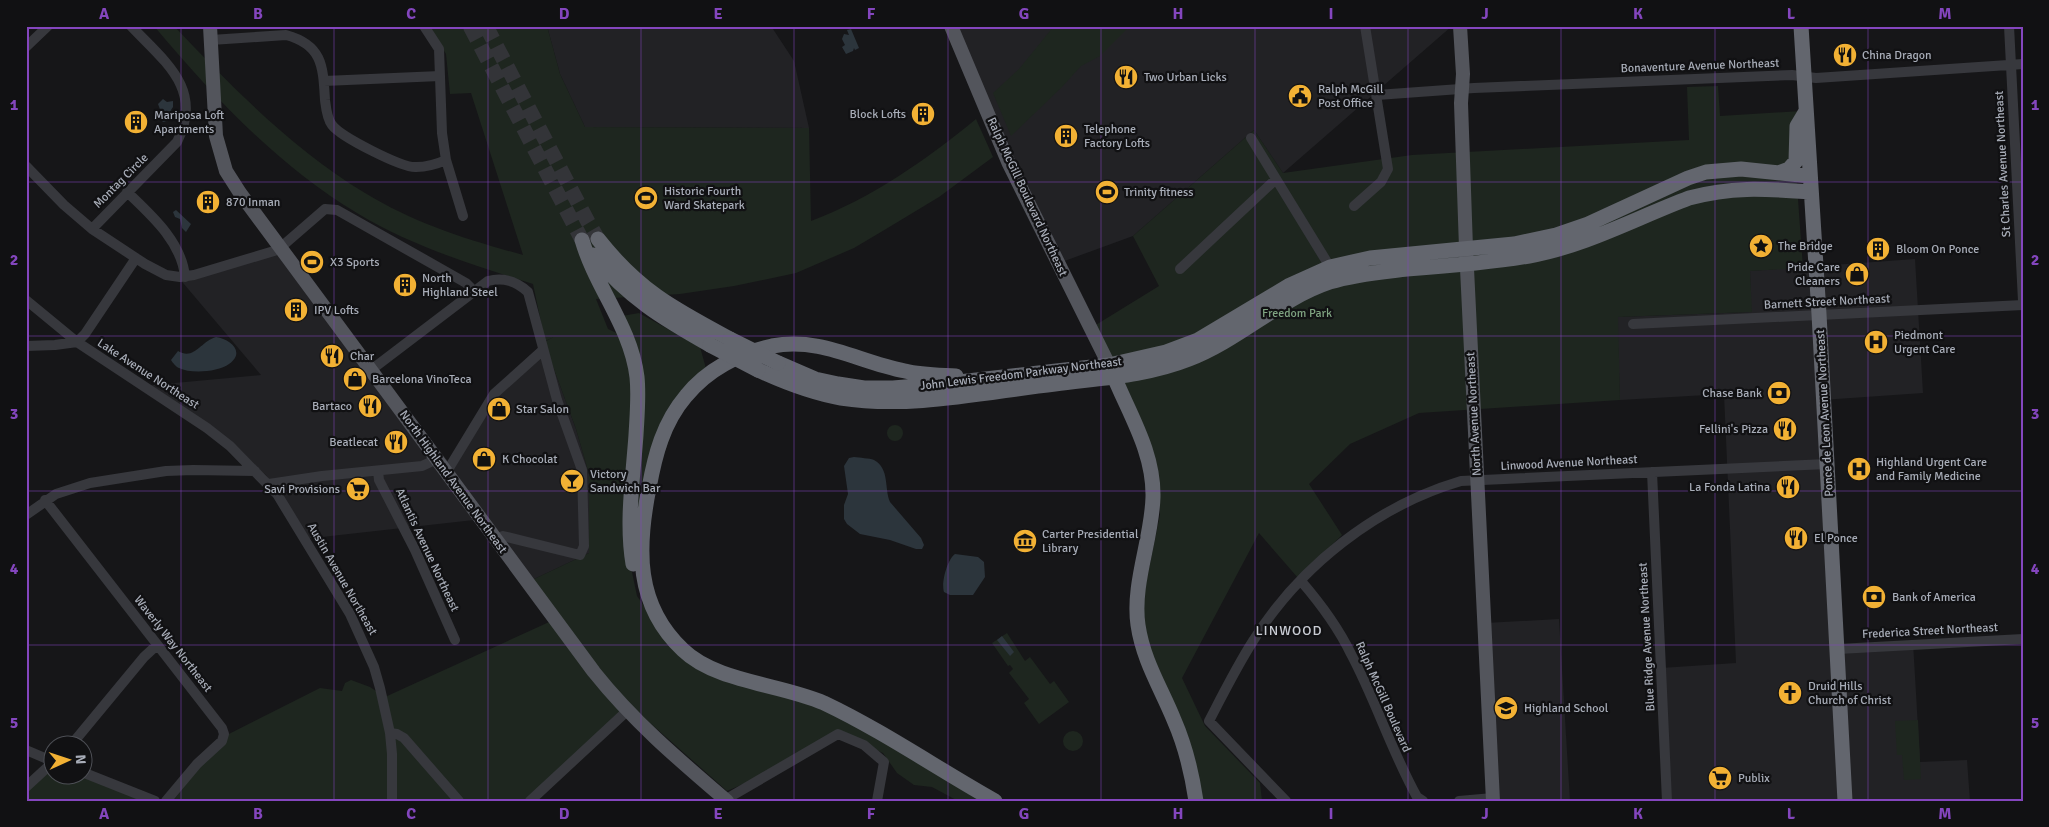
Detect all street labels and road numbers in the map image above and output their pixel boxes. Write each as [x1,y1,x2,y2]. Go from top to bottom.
street label: Bonaventure Avenue Northeast [1620,56,1780,76]
street label: St Charles Avenue Northeast [1992,90,2014,238]
street label: Ralph McGill Boulevard Northeast [984,115,1070,279]
street label: Montag Circle [90,150,152,212]
street label: Barnett Street Northeast [1763,291,1891,313]
street label: Ponce de Leon Avenue Northeast [1813,329,1837,497]
street label: Lake Avenue Northeast [94,336,202,412]
street label: North Avenue Northeast [1463,352,1485,476]
street label: John Lewis Freedom Parkway Northeast [919,354,1123,394]
street label: North Highland Avenue Northeast [396,407,510,557]
street label: Linwood Avenue Northeast [1500,452,1638,474]
street label: Atlantis Avenue Northeast [392,486,462,614]
street label: Austin Avenue Northeast [304,520,380,638]
street label: Blue Ridge Avenue Northeast [1636,562,1658,712]
street label: Waverly Way Northeast [131,593,215,695]
street label: Frederica Street Northeast [1862,620,1998,642]
street label: Ralph McGill Boulevard [1352,639,1414,755]

